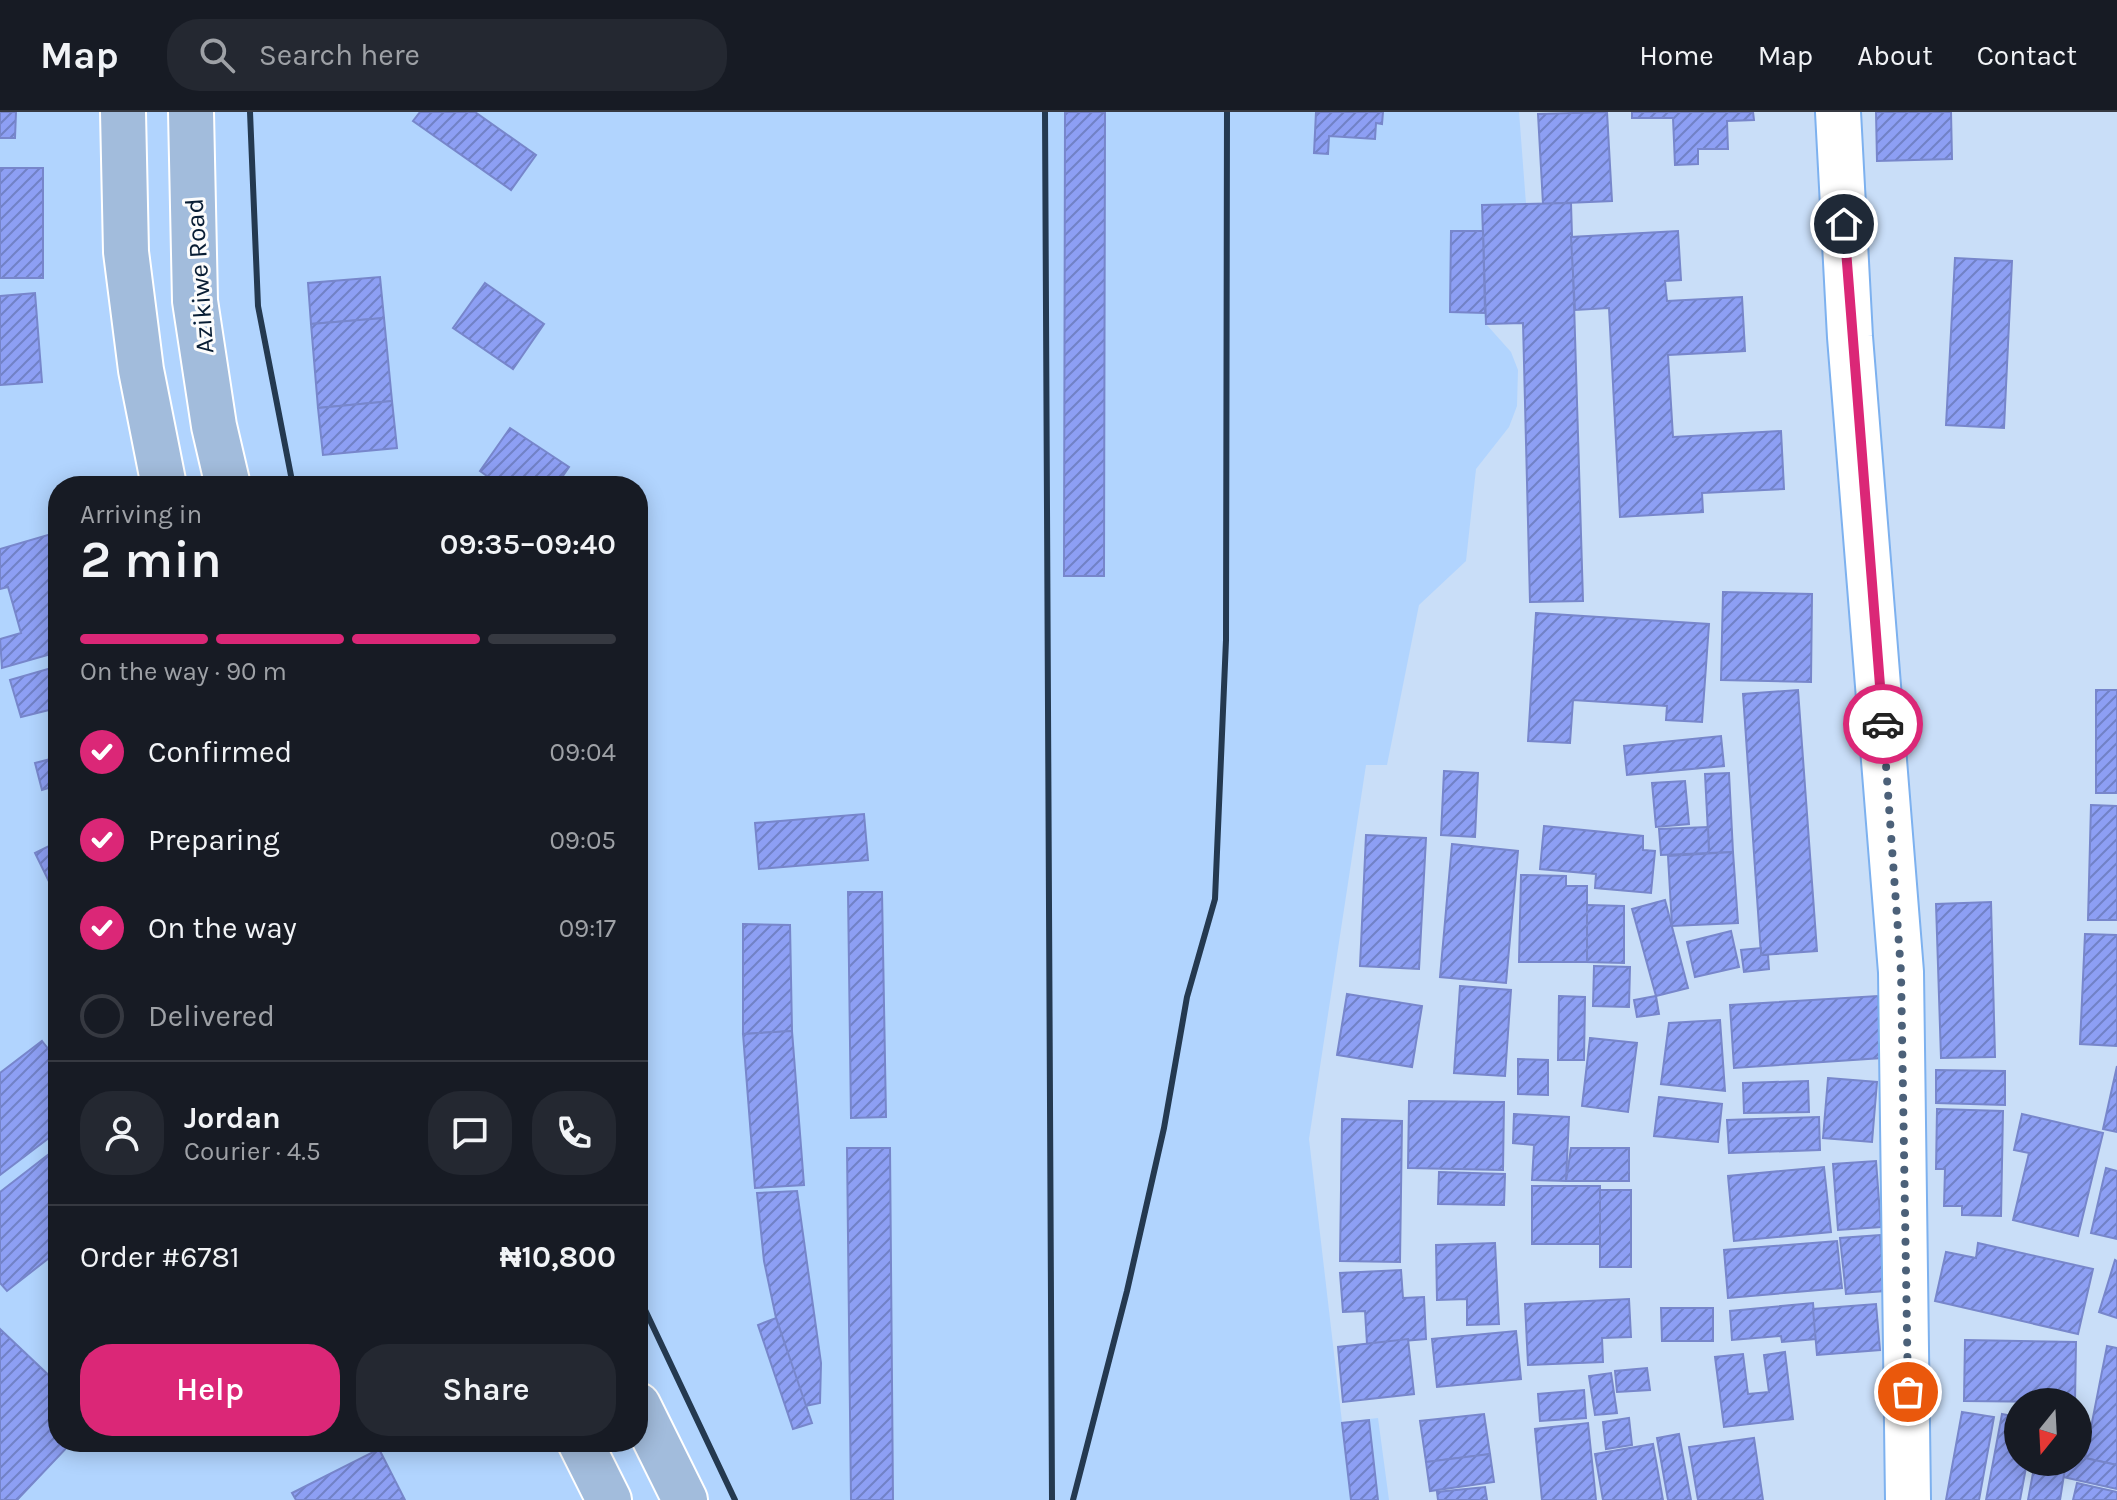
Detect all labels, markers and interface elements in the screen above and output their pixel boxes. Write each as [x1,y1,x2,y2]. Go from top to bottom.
search box [167,19,727,91]
text: Map [40,33,119,78]
icon: search [195,33,239,77]
text: Search here [259,37,420,73]
text: Home [1639,39,1714,72]
text: Map [1758,39,1813,72]
text: About [1857,39,1933,72]
text: Contact [1977,39,2077,72]
pin [1810,190,1878,258]
street label: Azikiwe Road [179,197,220,355]
icon: home [1822,202,1866,246]
text: Arriving in [80,499,202,530]
text: 09:35–09:40 [440,526,616,562]
text: 2 min [80,529,222,590]
text: On the way · 90 m [80,656,287,687]
courier [1843,684,1923,764]
icon: car [1861,702,1905,746]
icon: check [80,730,124,774]
text: Confirmed [148,734,292,770]
text: 09:04 [550,737,616,768]
icon: check [80,818,124,862]
text: Preparing [148,822,280,858]
text: 09:05 [549,825,616,856]
icon: check [80,906,124,950]
text: On the way [148,910,297,946]
text: 09:17 [559,913,616,944]
text: Delivered [148,998,275,1034]
button: person [80,1091,164,1175]
button: chat [428,1091,512,1175]
button: phone [532,1091,616,1175]
text: Jordan [184,1100,281,1136]
text: Courier · 4.5 [184,1136,321,1167]
text: Order #6781 [80,1239,240,1275]
text: ₦10,800 [500,1239,616,1275]
button: Help [80,1344,340,1436]
button: Share [356,1344,616,1436]
pin [1874,1358,1942,1426]
icon: bag [1886,1370,1930,1414]
north arrow [2004,1388,2092,1476]
map controls [2004,1388,2092,1476]

